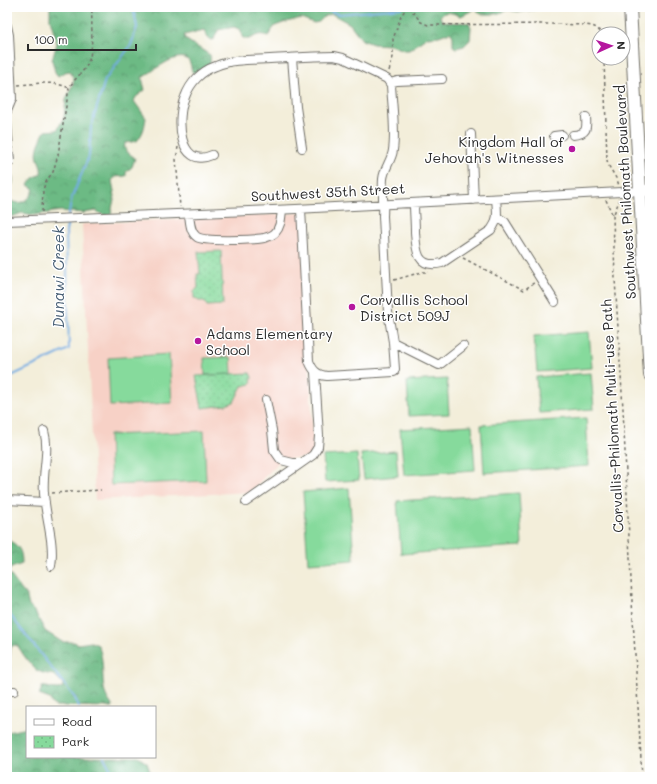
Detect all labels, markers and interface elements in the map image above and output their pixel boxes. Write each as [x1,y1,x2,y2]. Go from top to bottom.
scale bar [28,26,136,52]
north arrow [591,26,631,66]
text: 100 m [34,31,68,47]
text: N [614,41,629,50]
street label: Southwest Philomath Boulevard [610,84,640,300]
place label: Kingdom Hall of Jehovah's Witnesses [425,132,565,167]
marker: Kingdom Hall of Jehovah's Witnesses [567,144,577,154]
street label: Southwest 35th Street [250,178,406,206]
water label: Dunawi Creek [48,225,68,328]
place label: Corvallis School District 509J [360,290,468,325]
street label: Corvallis-Philomath Multi-use Path [596,299,628,533]
marker: Corvallis School District 509J [347,302,357,312]
place label: Adams Elementary School [206,324,333,359]
marker: Adams Elementary School [193,336,203,346]
legend [26,706,156,758]
text: Road [62,713,92,729]
text: Park [62,733,89,749]

